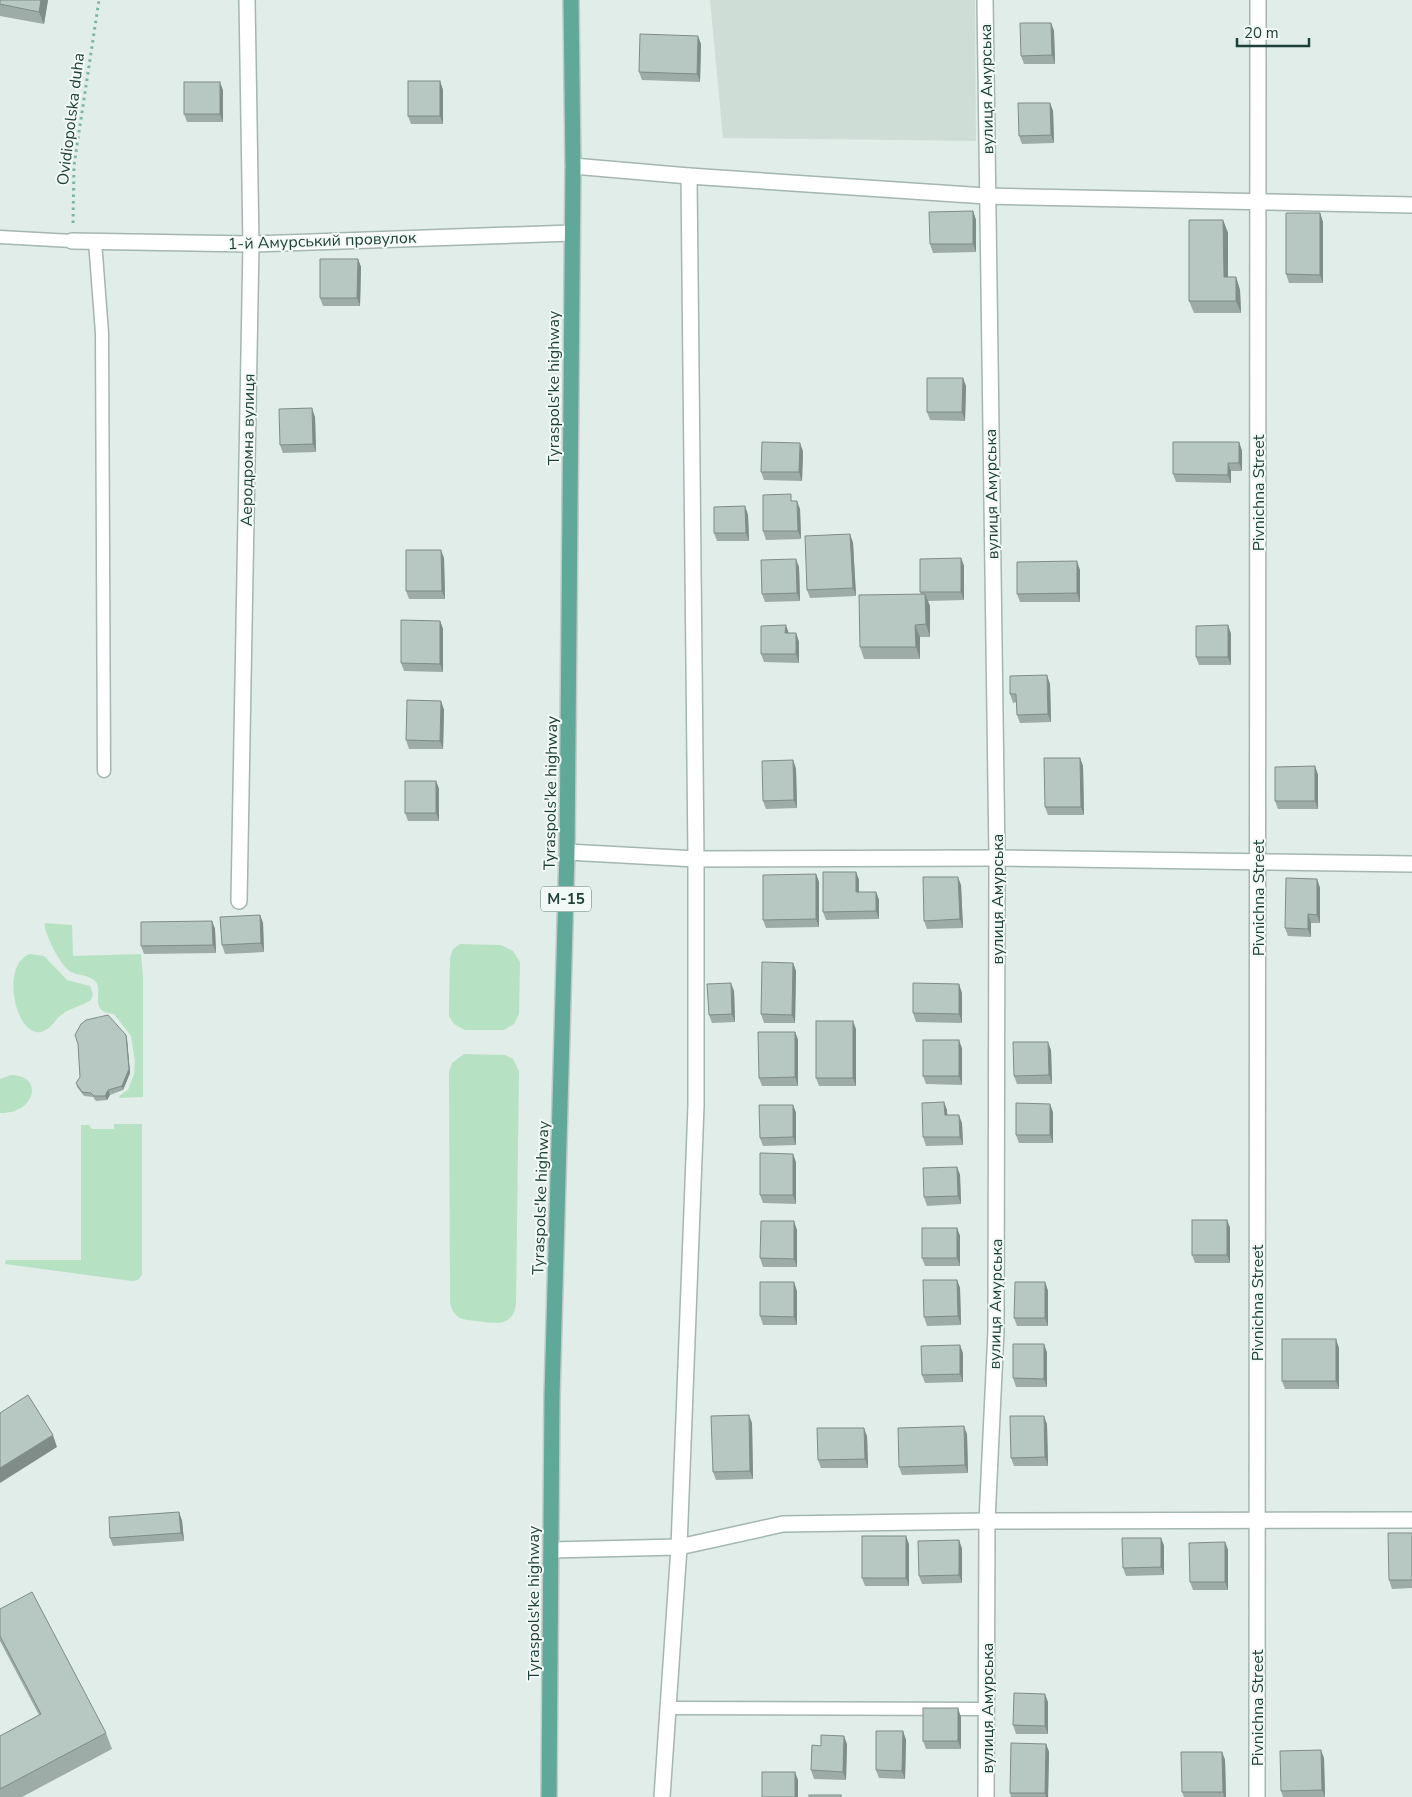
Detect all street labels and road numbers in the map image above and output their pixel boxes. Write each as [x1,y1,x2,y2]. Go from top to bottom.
street label: вулиця Амурська [975,23,999,155]
street label: Ovidiopolska duha [52,52,90,187]
street label: 1-й Амурський провулок [227,227,417,255]
street label: Tyraspols'ke highway [543,310,565,465]
street label: Аеродромна вулиця [236,373,260,527]
street label: вулиця Амурська [980,428,1004,560]
street label: Pivnichna Street [1248,434,1270,551]
street label: Tyraspols'ke highway [539,715,563,870]
street label: вулиця Амурська [987,834,1009,964]
street label: Pivnichna Street [1248,839,1270,956]
road number: М-15 [541,886,591,912]
street label: Tyraspols'ke highway [527,1120,555,1276]
street label: вулиця Амурська [984,1238,1008,1370]
street label: Pivnichna Street [1247,1244,1269,1361]
street label: Tyraspols'ke highway [523,1525,545,1680]
street label: вулиця Амурська [977,1643,999,1773]
street label: Pivnichna Street [1247,1649,1269,1766]

